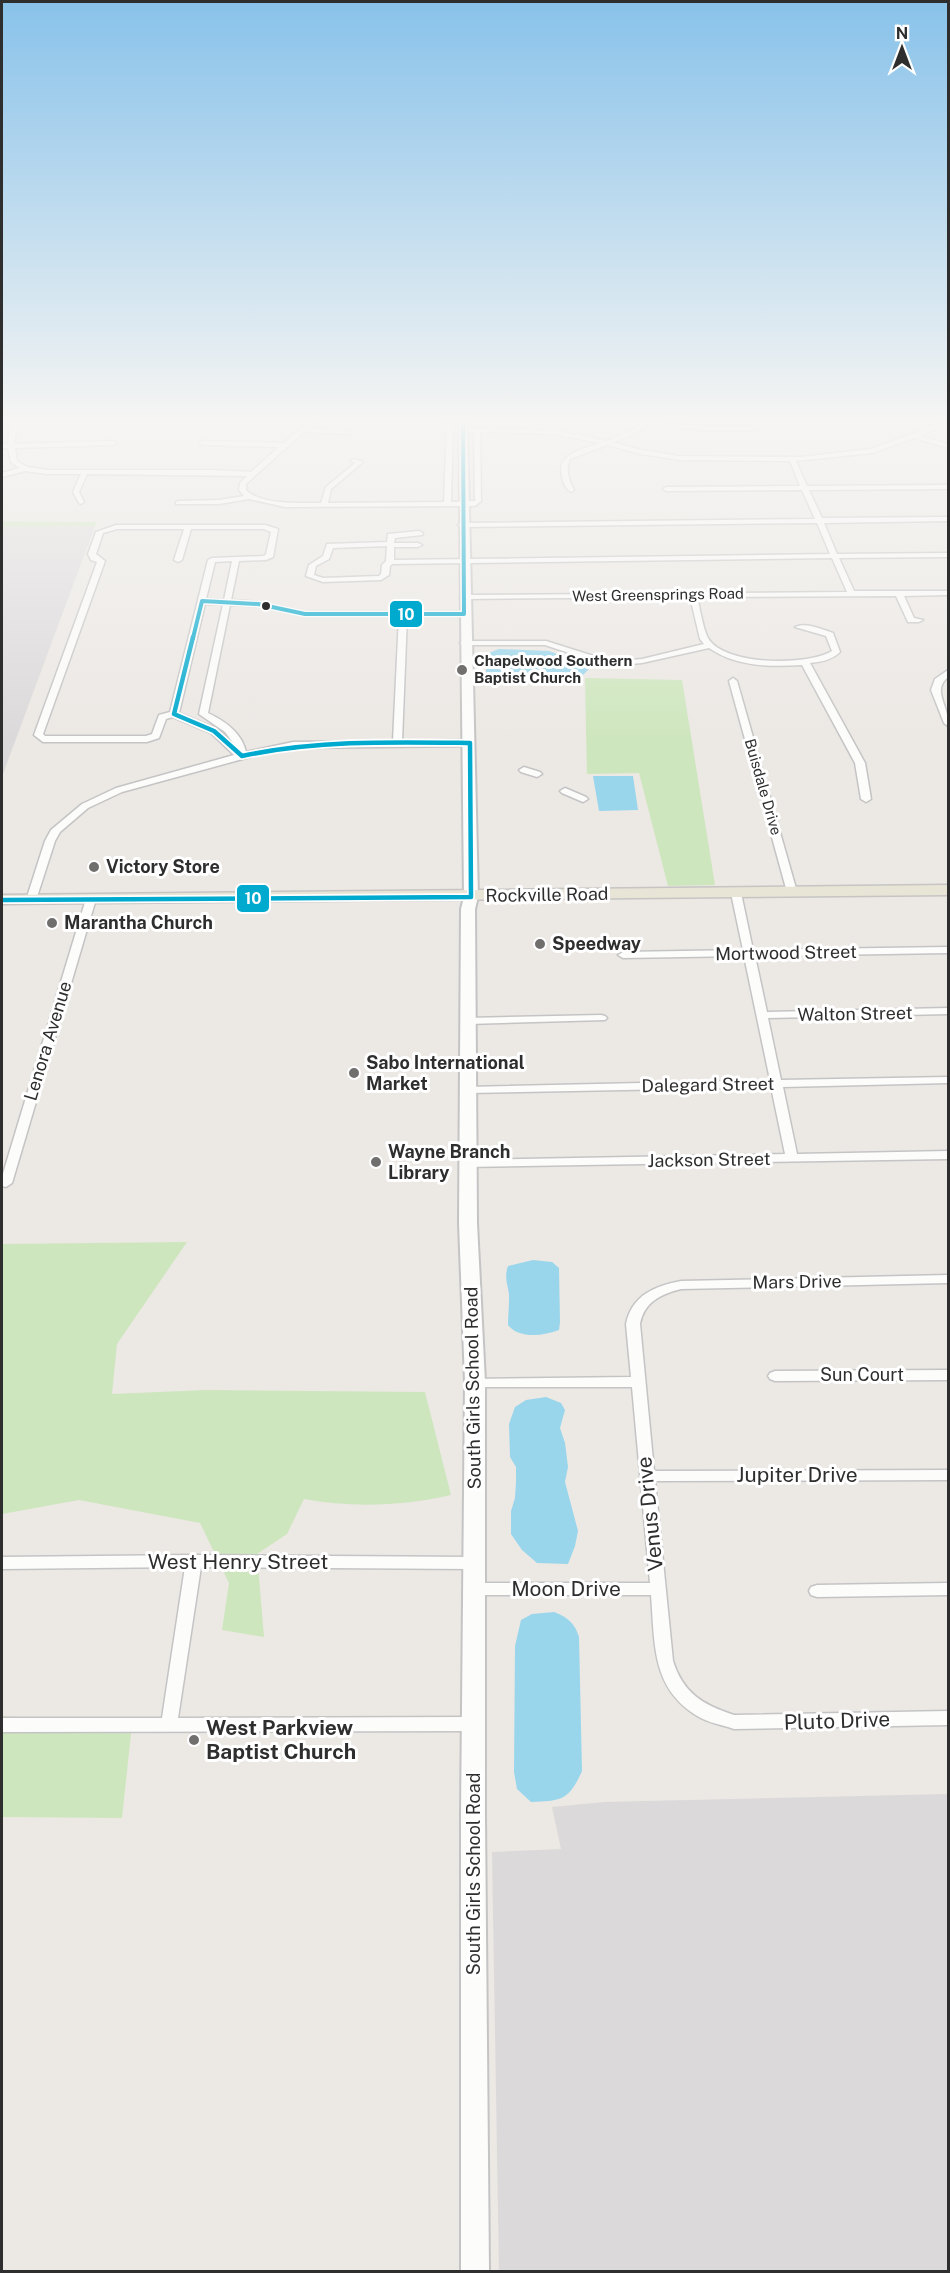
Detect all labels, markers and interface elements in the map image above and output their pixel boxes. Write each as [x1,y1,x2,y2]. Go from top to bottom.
north arrow [872,18,932,78]
text: N [896,24,908,43]
street label: West Greensprings Road [572,585,744,604]
unlabelled marker [260,600,272,612]
line badge: 10 [389,600,423,628]
text: 10 [397,605,415,624]
place label: Chapelwood Southern Baptist Church [474,652,633,686]
marker: Chapelwood Southern Baptist Church [455,663,469,677]
street label: Buisdale Drive [742,737,785,837]
place label: Victory Store [106,856,220,877]
marker: Victory Store [87,860,101,874]
street label: Rockville Road [485,883,609,906]
line badge: 10 [236,884,270,913]
text: 10 [244,889,262,908]
place label: Marantha Church [64,912,213,933]
marker: Marantha Church [45,916,59,930]
place label: Speedway [552,933,641,954]
marker: Speedway [533,937,547,951]
street label: Mortwood Street [715,941,857,964]
street label: Lenora Avenue [19,979,76,1103]
street label: Walton Street [797,1002,913,1025]
place label: Sabo International Market [366,1052,525,1094]
marker: Sabo International Market [347,1066,361,1080]
street label: Dalegard Street [641,1073,775,1096]
place label: Wayne Branch Library [388,1141,510,1183]
street label: Jackson Street [647,1148,771,1171]
marker: Wayne Branch Library [369,1155,383,1169]
street label: Mars Drive [752,1270,842,1293]
street label: South Girls School Road [460,1286,485,1490]
street label: Sun Court [820,1364,904,1385]
street label: Venus Drive [631,1455,668,1573]
street label: Jupiter Drive [736,1462,858,1487]
street label: West Henry Street [148,1549,328,1574]
street label: Moon Drive [511,1576,621,1601]
street label: Pluto Drive [783,1706,891,1735]
place label: West Parkview Baptist Church [206,1715,356,1764]
marker: West Parkview Baptist Church [187,1733,201,1747]
street label: South Girls School Road [463,1773,484,1975]

